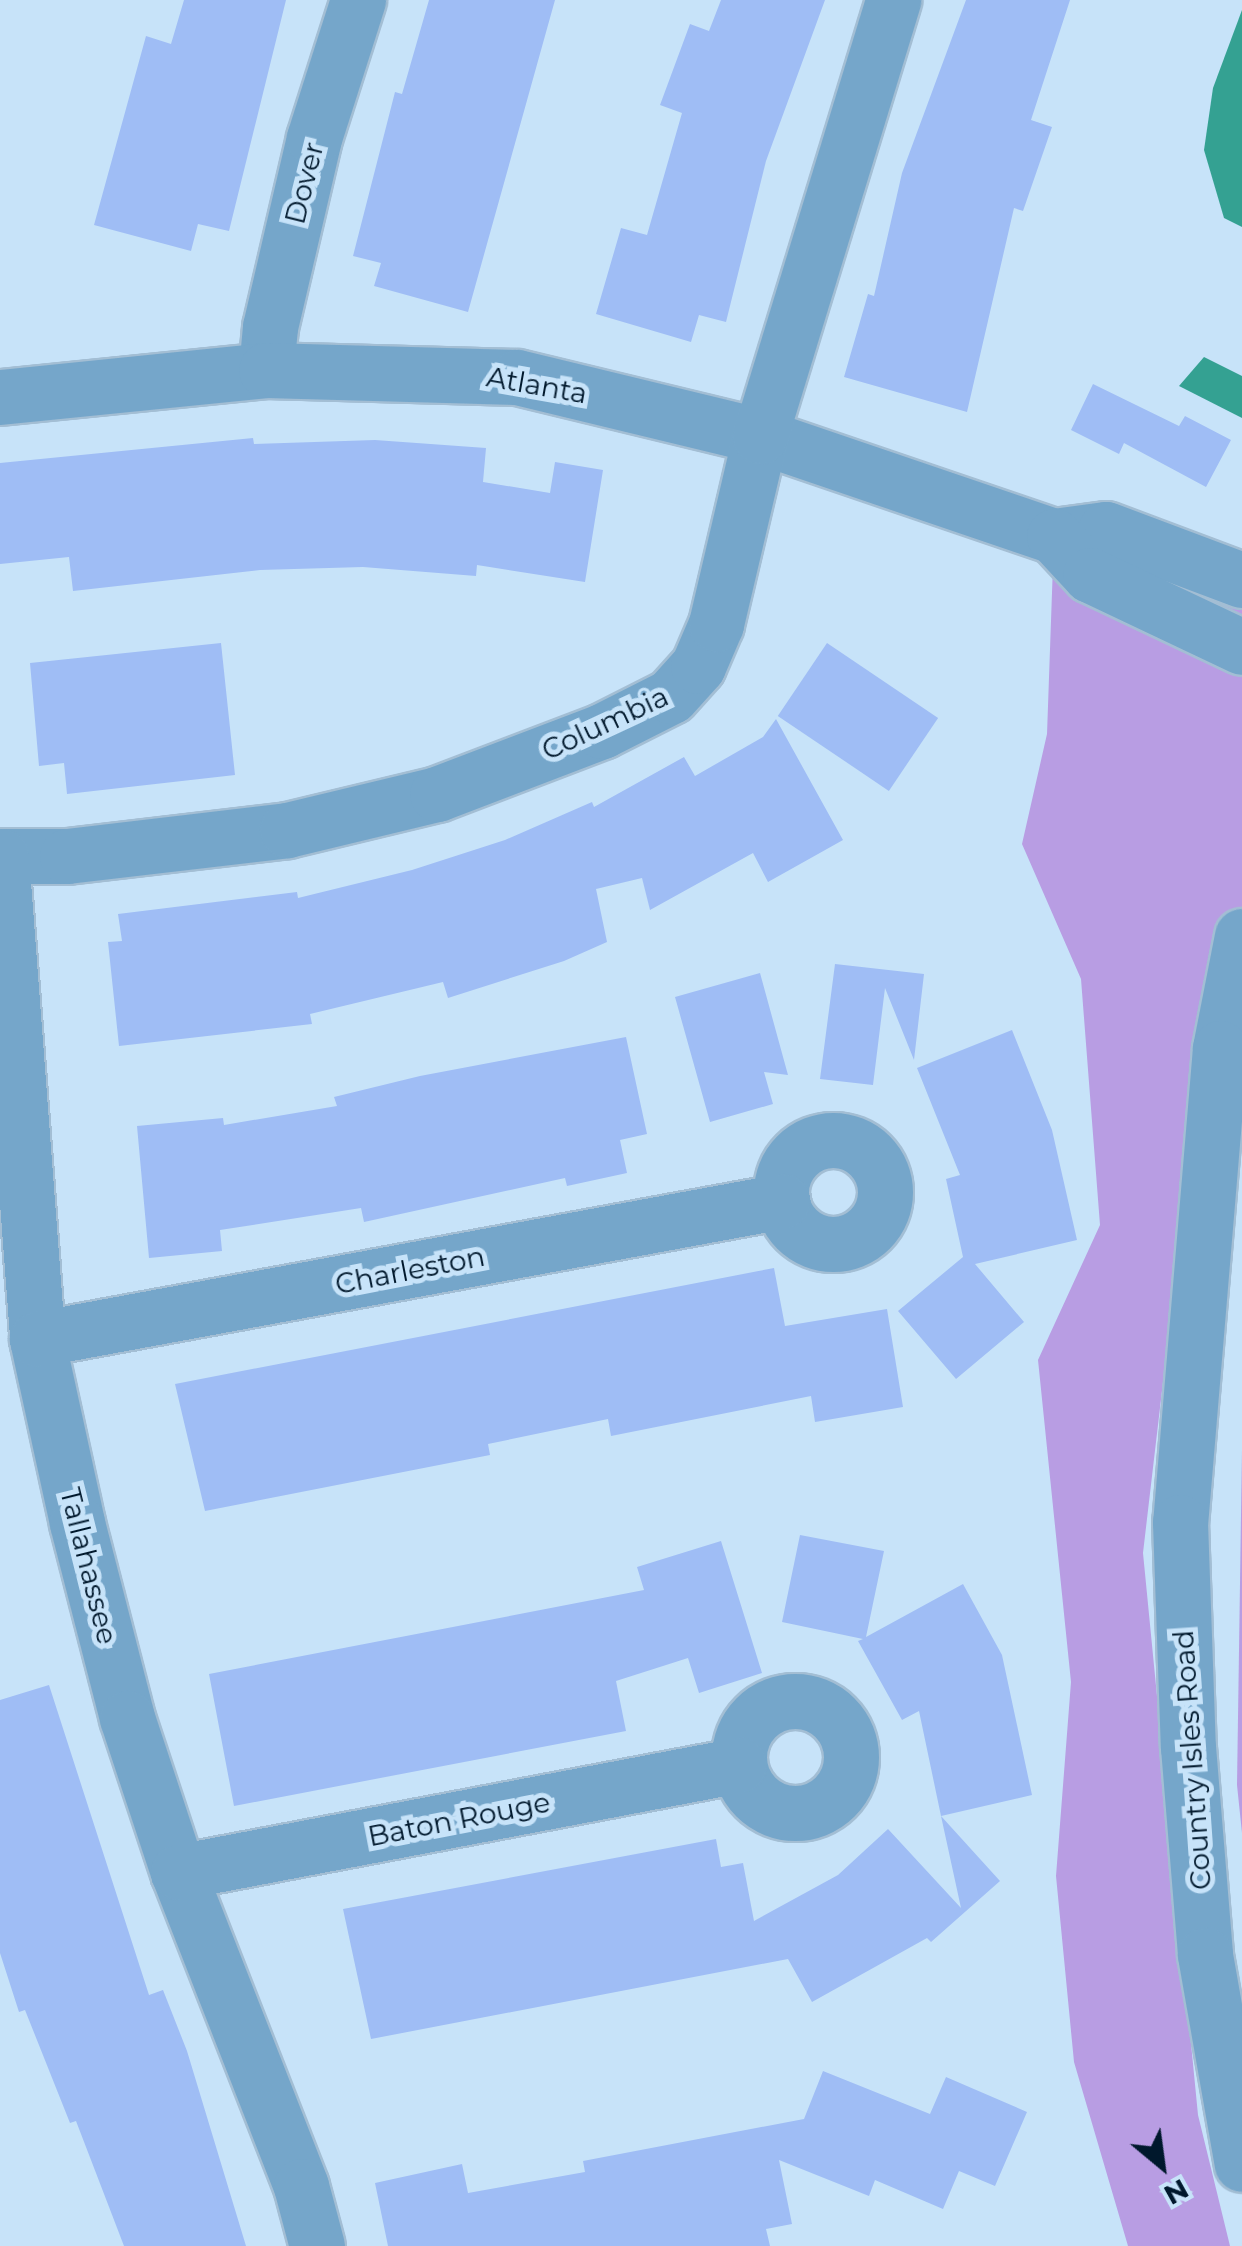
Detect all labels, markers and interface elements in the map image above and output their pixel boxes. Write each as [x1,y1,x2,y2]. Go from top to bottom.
street label: Dover [278,139,330,227]
street label: Atlanta [484,360,590,410]
street label: Columbia [536,679,674,767]
street label: Charleston [332,1239,488,1301]
street label: Tallahassee [53,1484,125,1648]
street label: Country Isles Road [1166,1629,1218,1891]
street label: Baton Rouge [365,1785,553,1853]
north arrow [1112,2116,1212,2216]
text: N [1158,2172,1195,2213]

